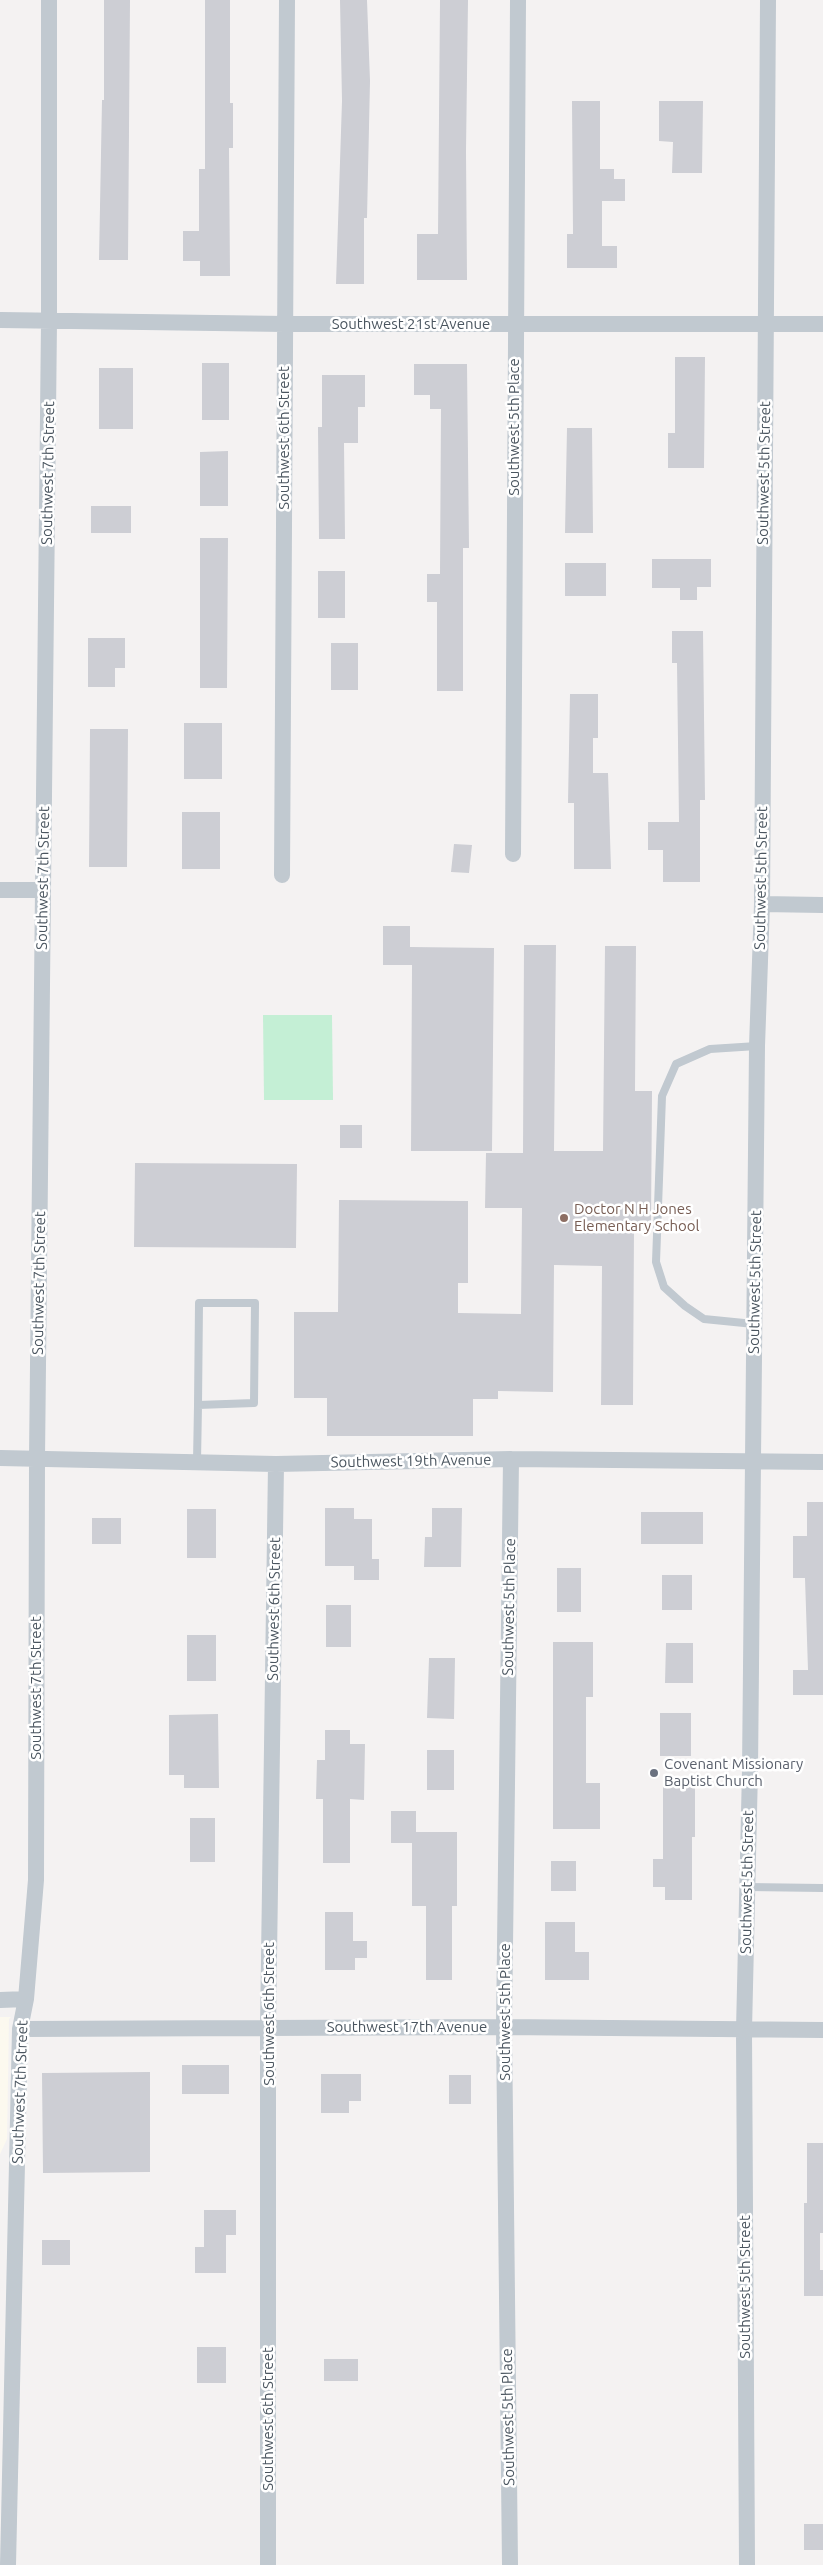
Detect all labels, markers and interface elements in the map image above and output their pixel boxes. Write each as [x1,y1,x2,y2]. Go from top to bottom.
street label: Southwest 21st Avenue [332,315,490,333]
street label: Southwest 5th Place [505,358,523,496]
street label: Southwest 6th Street [275,366,293,510]
street label: Southwest 7th Street [38,401,58,545]
street label: Southwest 5th Street [754,401,774,545]
street label: Southwest 7th Street [33,806,53,950]
street label: Southwest 5th Street [751,806,771,950]
place label: Doctor N H Jones Elementary School [574,1200,700,1235]
street label: Southwest 5th Street [745,1210,765,1354]
street label: Southwest 7th Street [29,1211,49,1355]
marker: Doctor N H Jones Elementary School [558,1212,570,1224]
street label: Southwest 19th Avenue [330,1451,492,1471]
street label: Southwest 6th Street [264,1537,284,1681]
street label: Southwest 5th Place [499,1538,519,1676]
street label: Southwest 7th Street [27,1616,45,1760]
place label: Covenant Missionary Baptist Church [664,1755,803,1790]
marker: Covenant Missionary Baptist Church [648,1767,660,1779]
street label: Southwest 5th Street [737,1810,757,1954]
street label: Southwest 6th Street [260,1942,278,2086]
street label: Southwest 5th Place [496,1943,514,2081]
street label: Southwest 17th Avenue [327,2018,487,2036]
street label: Southwest 7th Street [8,2020,32,2164]
street label: Southwest 5th Street [736,2215,754,2359]
street label: Southwest 6th Street [259,2347,277,2491]
street label: Southwest 5th Place [498,2348,518,2486]

